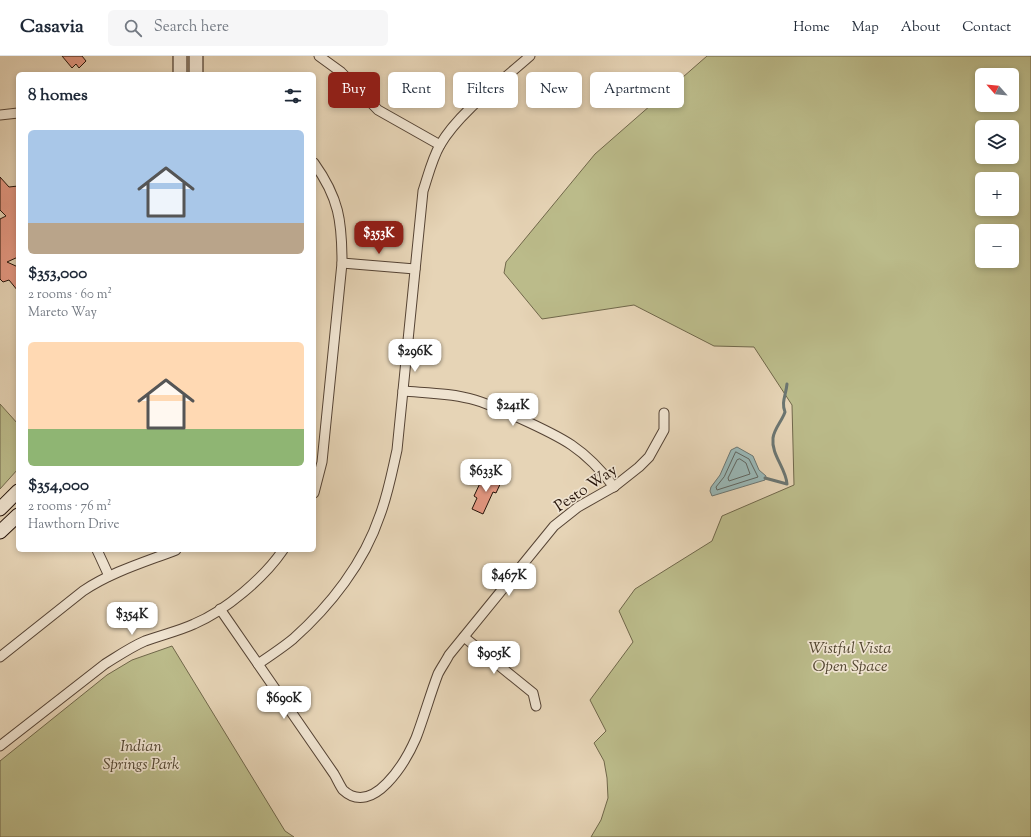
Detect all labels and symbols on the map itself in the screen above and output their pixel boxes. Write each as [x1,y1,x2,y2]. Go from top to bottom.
north arrow [975,68,1019,112]
pin: $353K [351,221,407,255]
pin: $296K [387,339,443,373]
pin: $241K [485,393,541,427]
pin: $633K [458,459,514,493]
street label: Pesto Way [550,459,623,519]
pin: $467K [481,563,537,597]
pin: $354K [104,602,160,636]
park label: Wistful Vista Open Space [809,638,891,679]
pin: $905K [466,641,522,675]
pin: $690K [256,686,312,720]
park label: Indian Springs Park [103,736,179,777]

